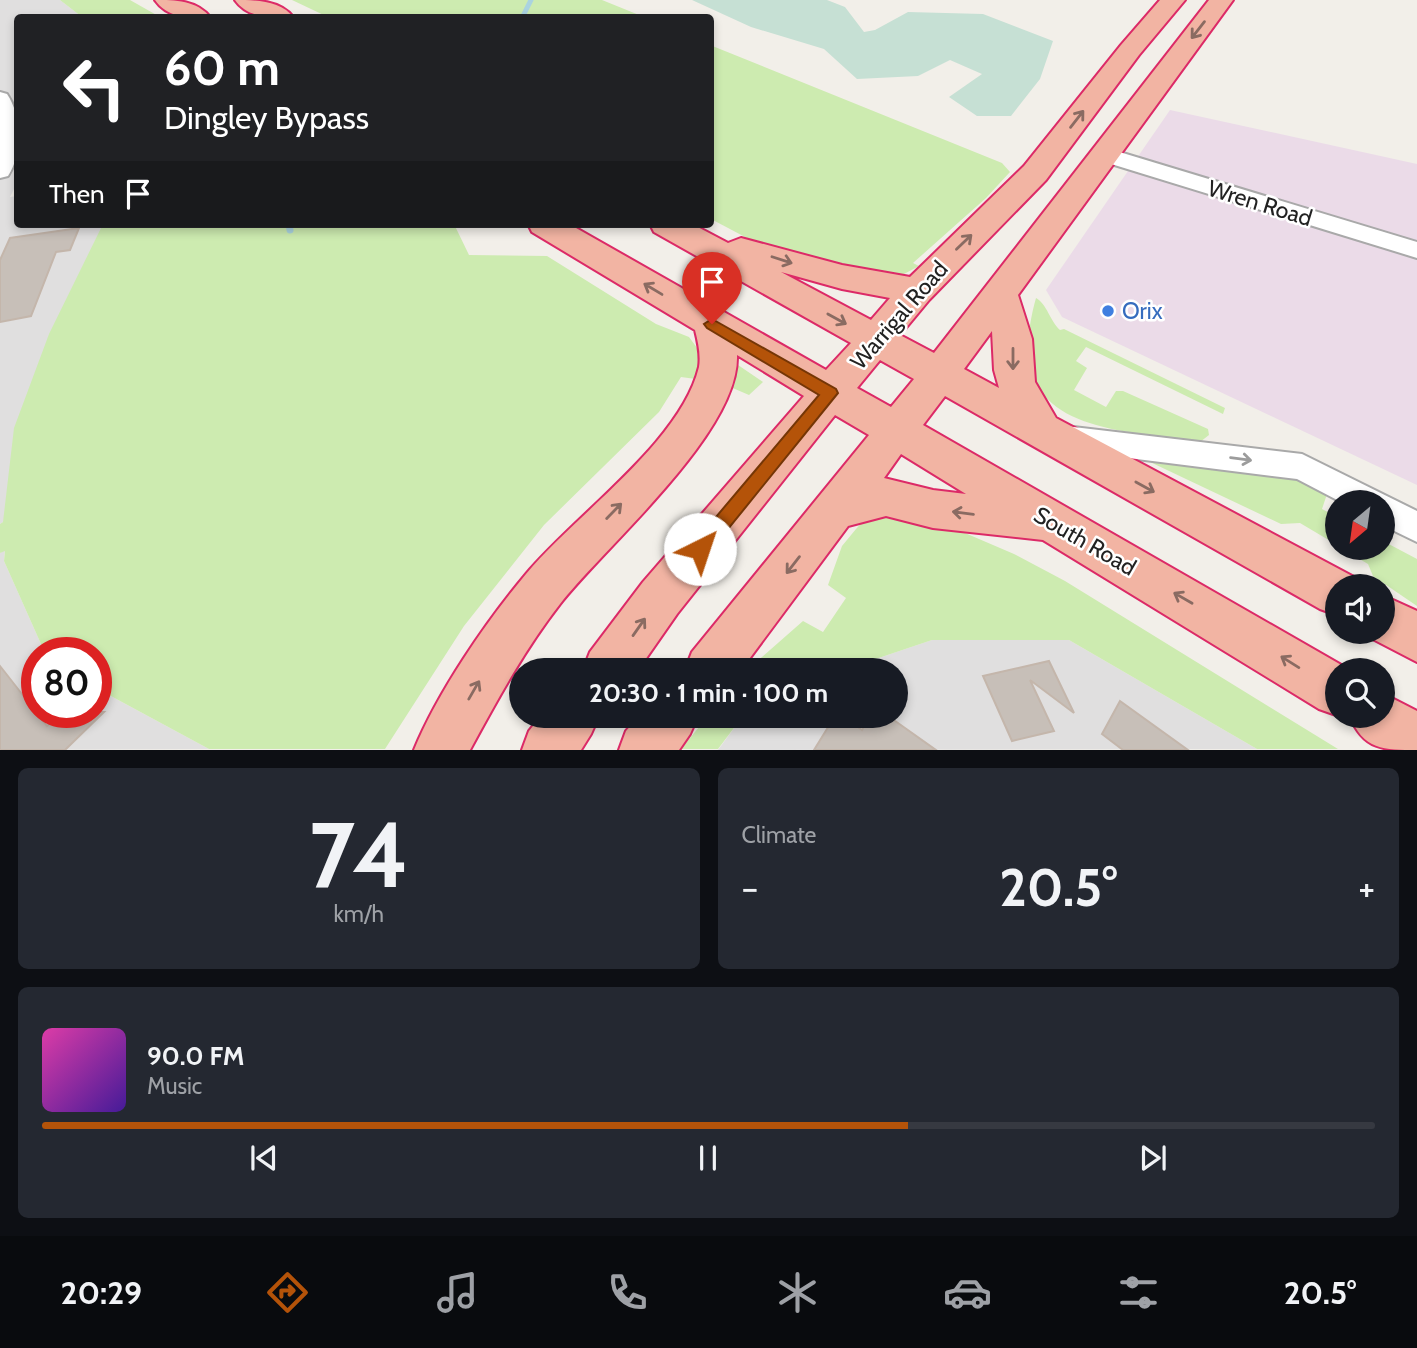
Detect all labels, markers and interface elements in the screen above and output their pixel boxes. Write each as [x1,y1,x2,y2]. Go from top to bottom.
one-way arrow [1190,20,1206,38]
text: 60 m [164,38,280,97]
icon: left [49,42,140,133]
text: Dingley Bypass [164,98,369,137]
one-way arrow [1069,110,1084,128]
street label: Wren Road [1204,174,1316,232]
icon: arrive [119,175,157,213]
text: Then [49,178,105,210]
one-way arrow [956,234,973,251]
pin [682,252,742,324]
one-way arrow [770,254,792,267]
street label: Warrigal Road [844,255,954,375]
icon: arrive [693,263,731,301]
one-way arrow [644,282,664,296]
place label: Orix [1122,297,1163,325]
marker: Orix [1100,303,1116,319]
one-way arrow [826,313,847,326]
one-way arrow [1006,348,1020,371]
one-way arrow [1230,453,1252,466]
one-way arrow [1134,480,1154,494]
north arrow [1325,490,1395,560]
map controls [1325,490,1395,728]
street label: South Road [1029,501,1141,581]
one-way arrow [605,503,622,520]
one-way arrow [952,506,975,519]
position arrow [663,512,737,586]
one-way arrow [786,555,801,574]
button: sound [1325,574,1395,644]
one-way arrow [1174,591,1194,605]
one-way arrow [632,618,646,637]
speed limit sign: 80 [21,637,112,728]
one-way arrow [1280,655,1300,669]
button: search [1325,658,1395,728]
text: 20:30 · 1 min · 100 m [589,677,828,709]
one-way arrow [467,681,481,701]
text: 74 [309,799,409,910]
text: Climate [742,821,816,849]
text: 20.5° [999,856,1117,919]
text: − [742,864,758,911]
text: + [1358,864,1375,911]
text: km/h [334,900,384,928]
text: 90.0 FM [147,1040,244,1072]
text: Music [147,1072,202,1100]
icon: previous [245,1139,283,1177]
icon: pause [689,1139,727,1177]
icon: next [1134,1139,1172,1177]
icon: directions [263,1268,312,1317]
icon: music [433,1268,482,1317]
icon: phone [603,1268,652,1317]
icon: climate [773,1268,822,1317]
icon: car [943,1268,992,1317]
icon: filters [1114,1268,1163,1317]
text: 20:29 [61,1273,142,1312]
text: 20.5° [1284,1273,1356,1312]

